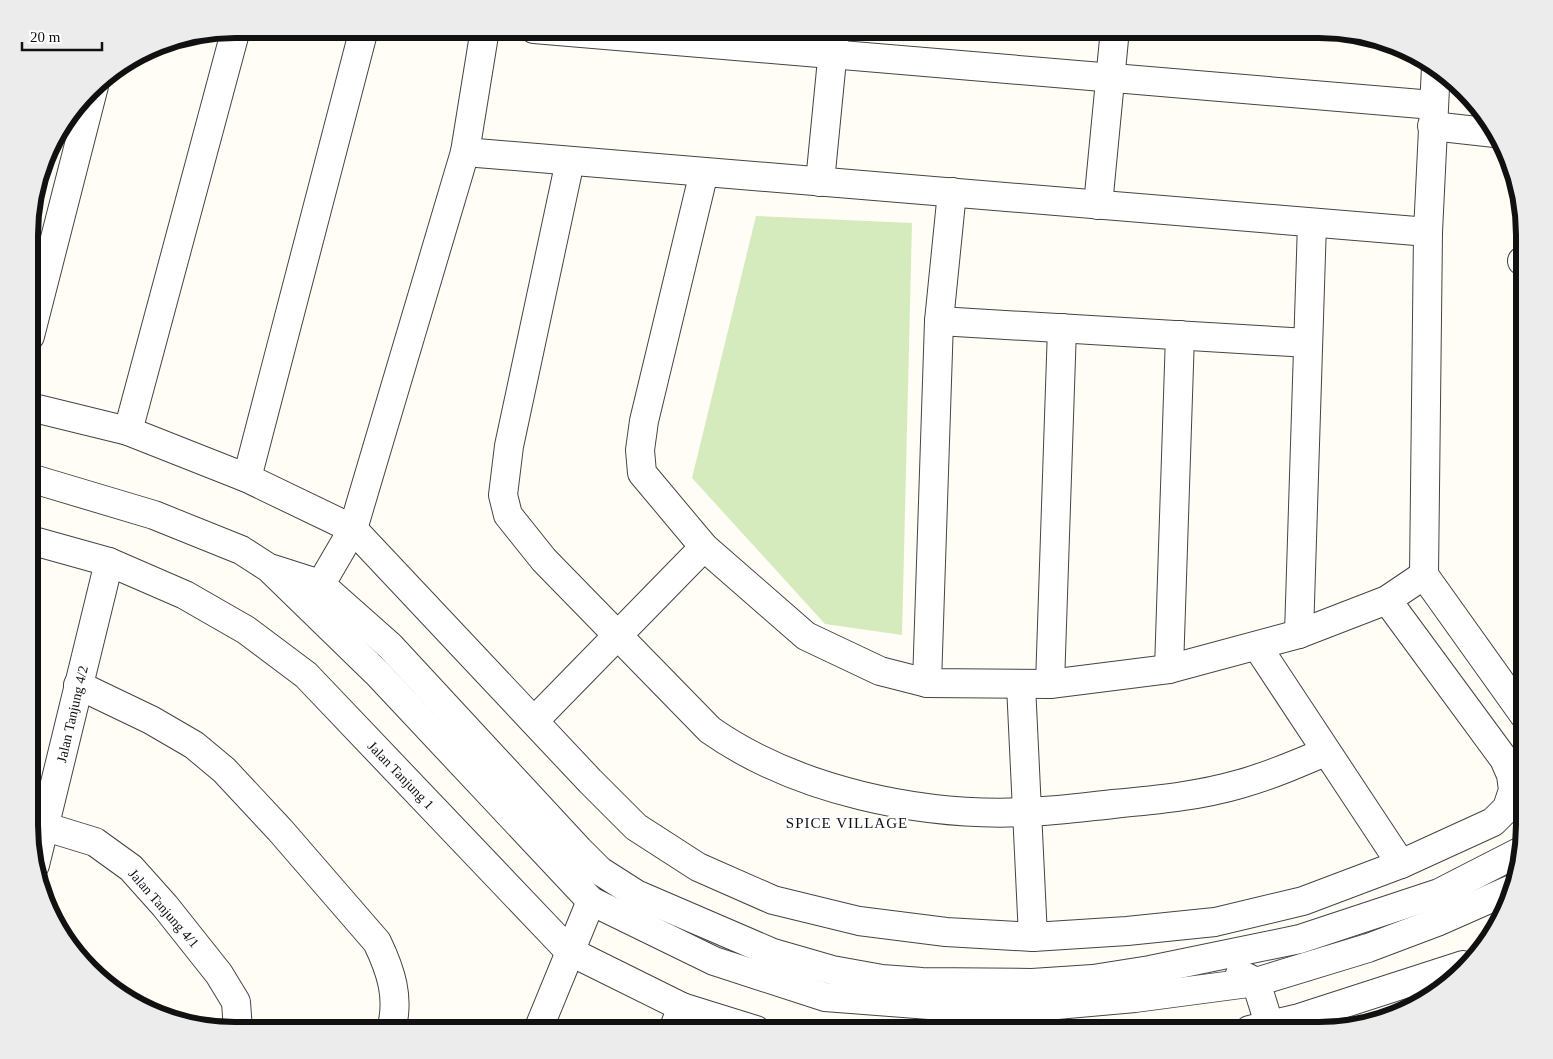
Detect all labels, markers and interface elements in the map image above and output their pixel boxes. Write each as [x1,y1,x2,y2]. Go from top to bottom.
scale bar [22,20,102,52]
text: 20 m [30,29,61,45]
street label: Jalan Tanjung 4/2 [54,664,91,764]
street label: Jalan Tanjung 1 [365,738,437,812]
district label: SPICE VILLAGE [786,815,908,831]
street label: Jalan Tanjung 4/1 [125,866,202,951]

